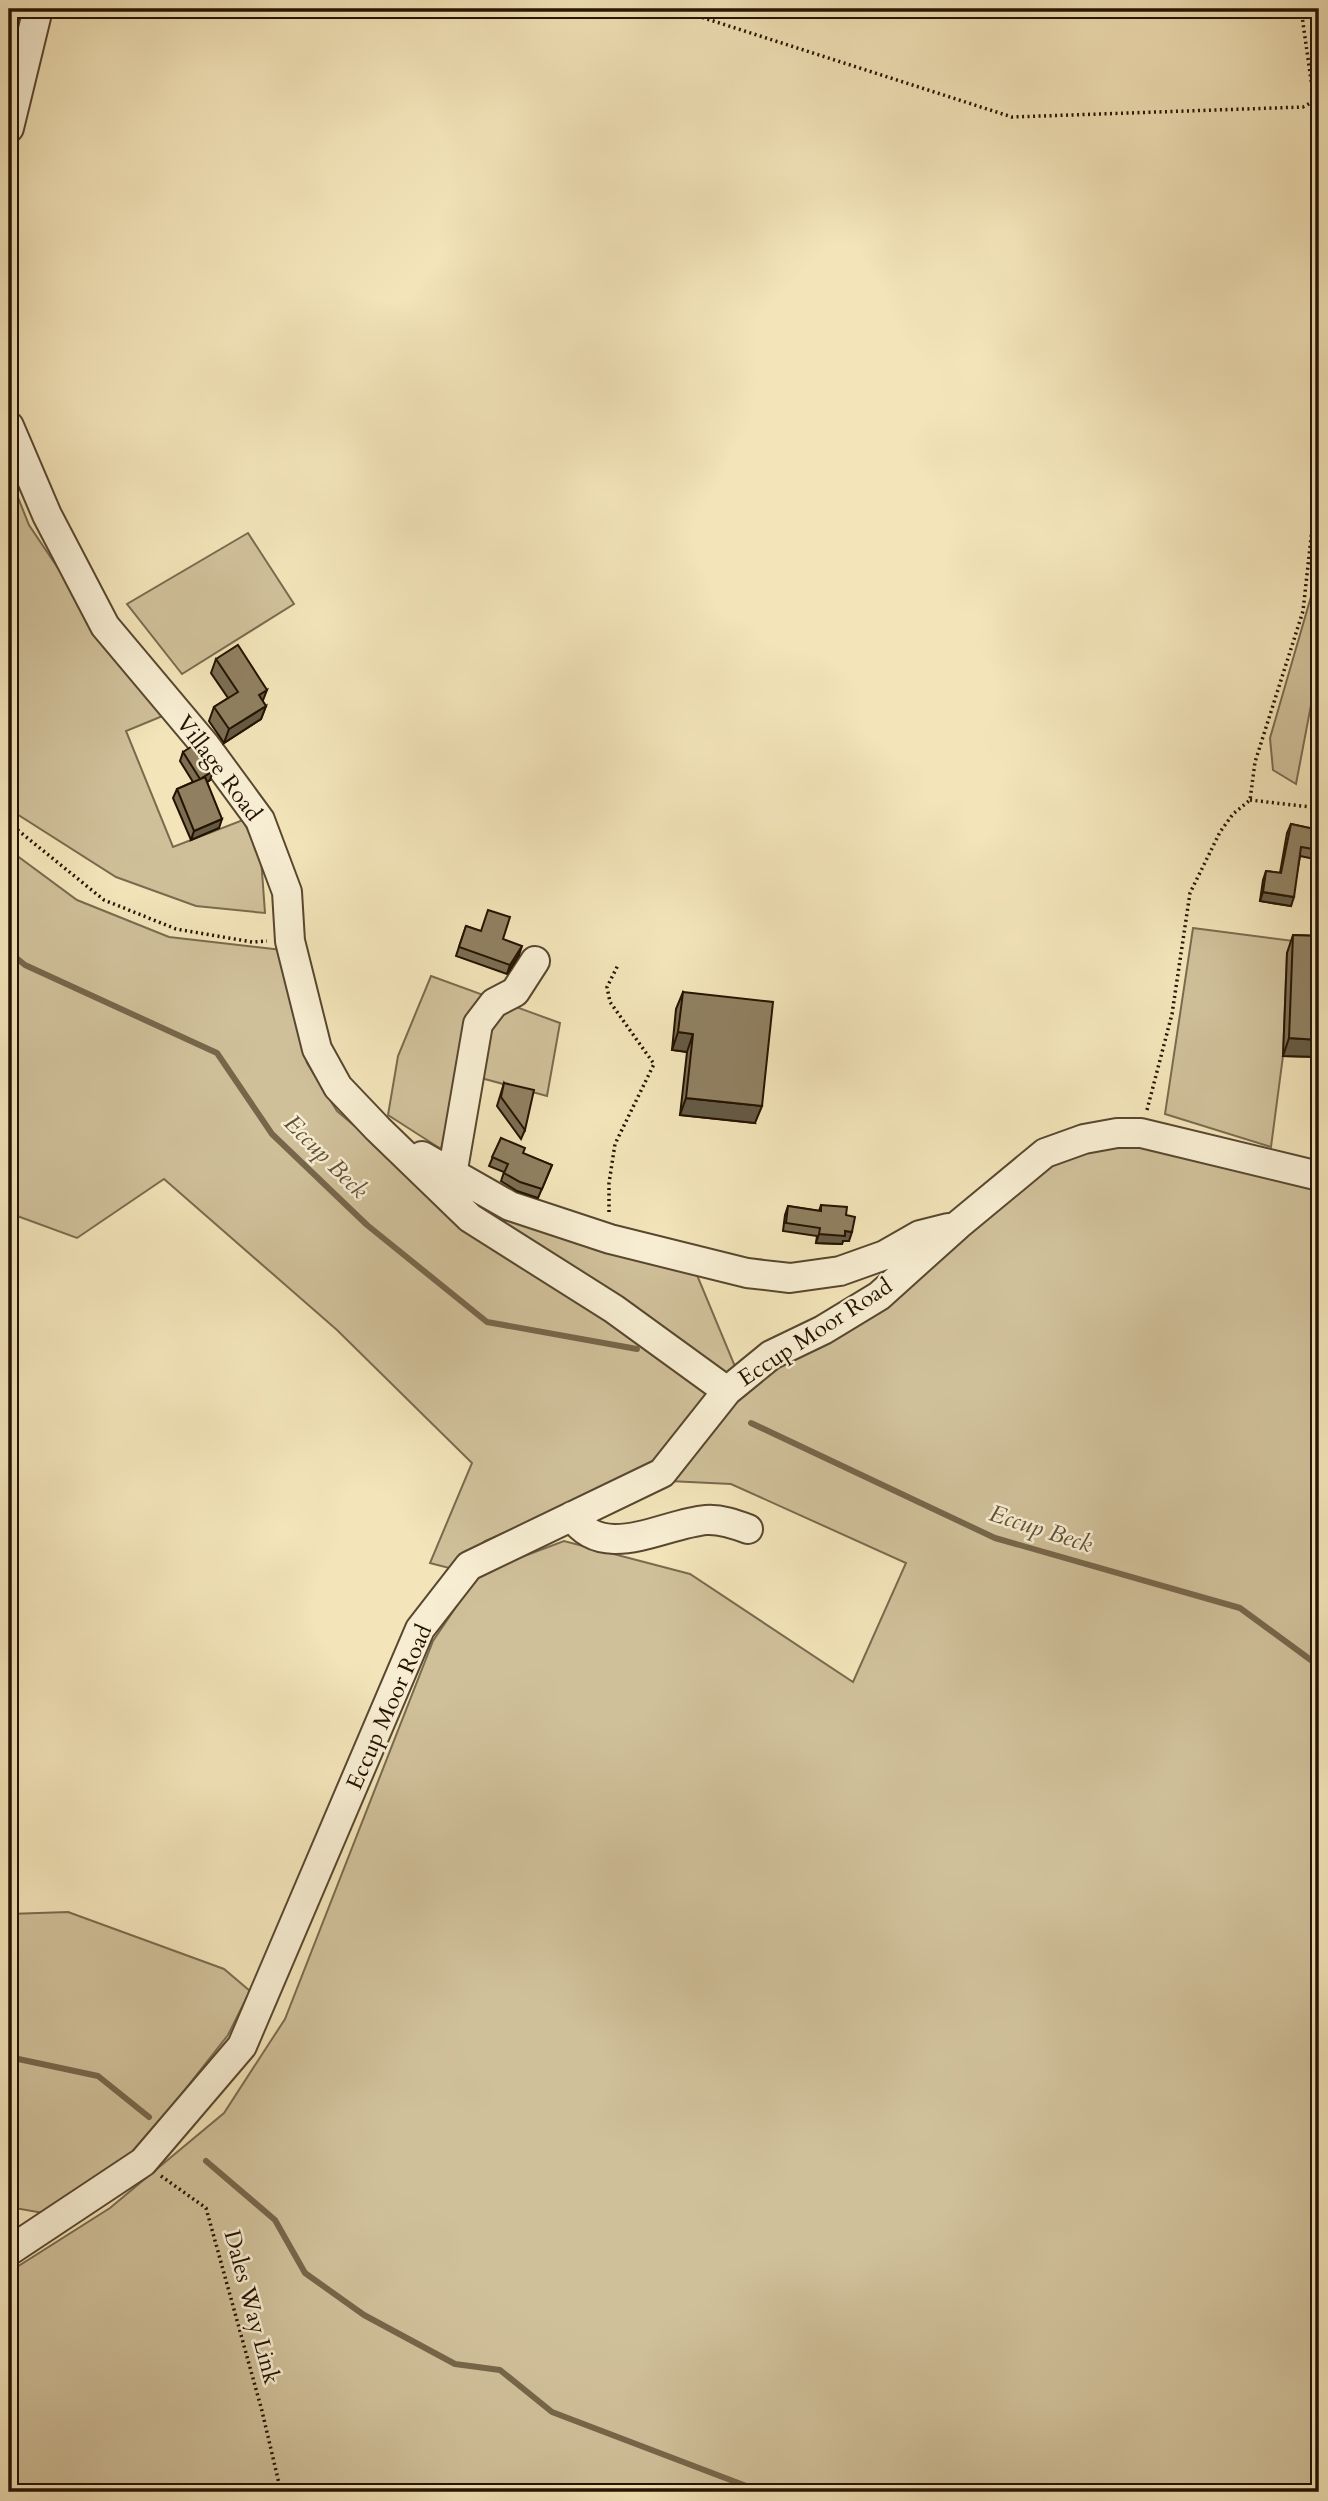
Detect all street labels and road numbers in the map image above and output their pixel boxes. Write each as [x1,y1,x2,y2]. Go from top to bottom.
street label: Village Road [169,709,269,828]
street label: Eccup Moor Road [732,1270,899,1393]
street label: Eccup Moor Road [339,1619,440,1795]
street label: Dales Way Link [217,2227,288,2388]

